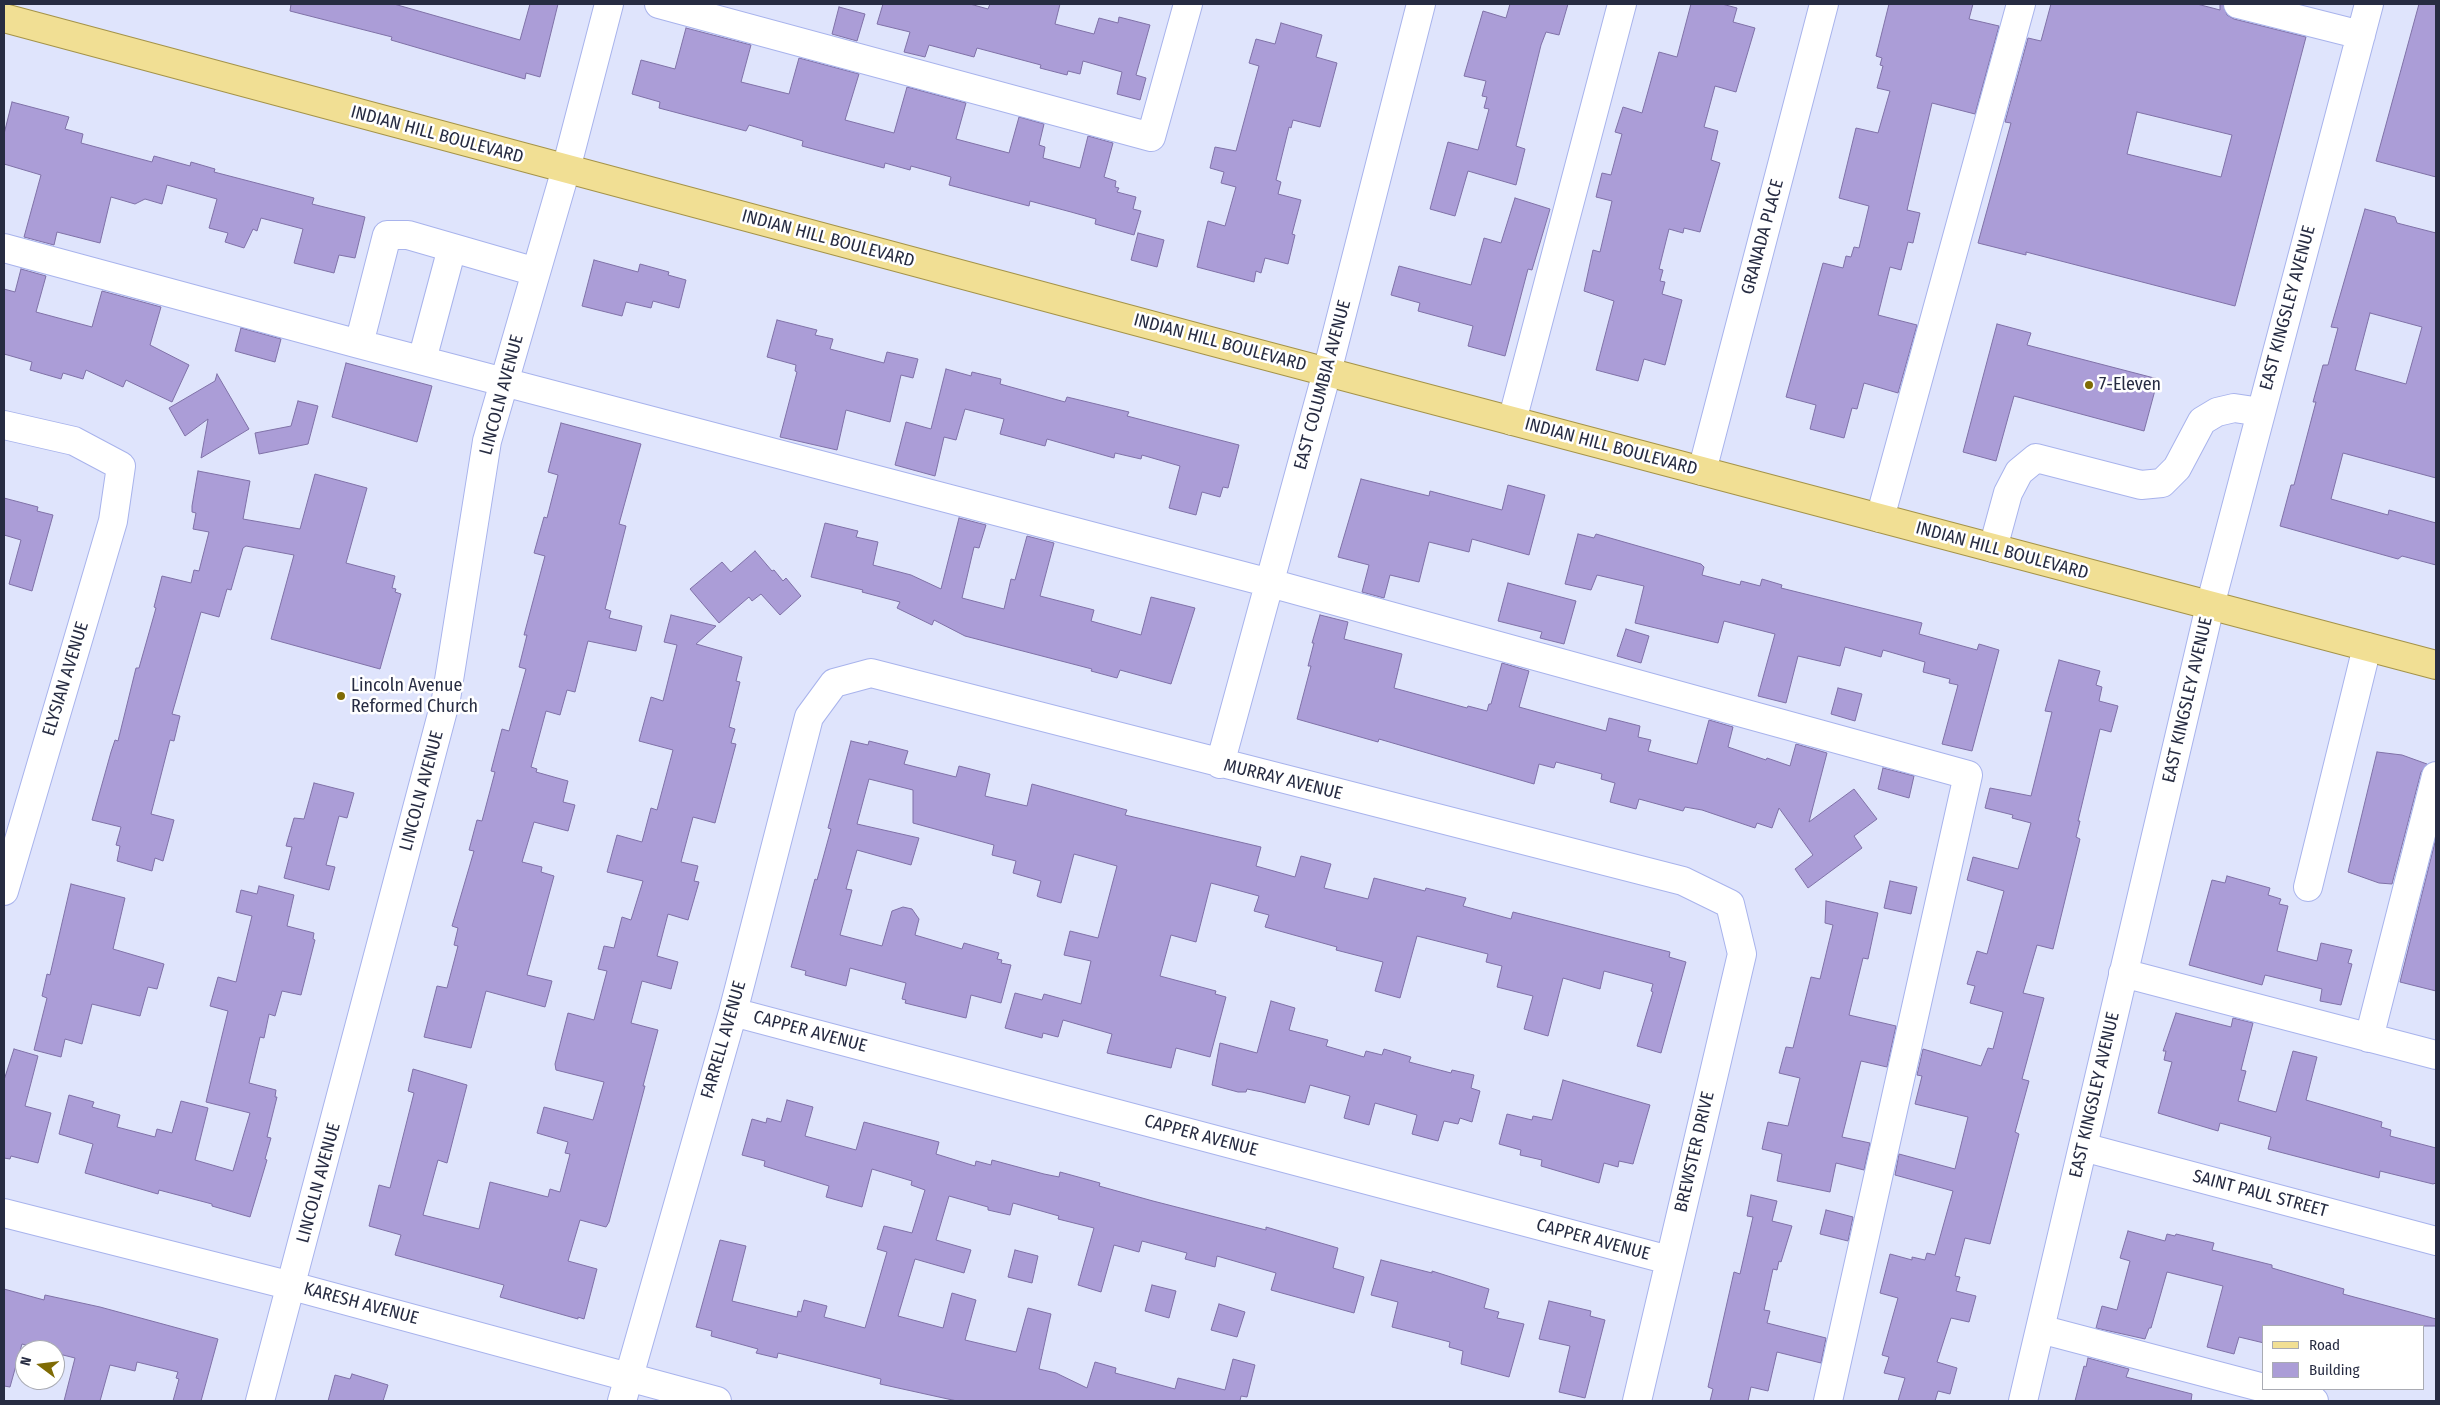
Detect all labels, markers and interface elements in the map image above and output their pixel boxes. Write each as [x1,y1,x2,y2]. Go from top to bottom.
street label: INDIAN HILL BOULEVARD [348,102,526,168]
street label: GRANADA PLACE [1737,177,1789,297]
street label: INDIAN HILL BOULEVARD [739,206,917,272]
street label: EAST KINGSLEY AVENUE [2256,223,2320,393]
street label: EAST COLUMBIA AVENUE [1290,298,1356,472]
street label: INDIAN HILL BOULEVARD [1131,310,1309,376]
street label: LINCOLN AVENUE [476,333,528,457]
place label: 7-Eleven [2099,374,2161,396]
marker: 7-Eleven [2083,379,2095,391]
street label: INDIAN HILL BOULEVARD [1522,414,1700,480]
street label: INDIAN HILL BOULEVARD [1913,518,2091,584]
street label: EAST KINGSLEY AVENUE [2158,615,2218,785]
street label: ELYSIAN AVENUE [38,619,94,739]
place label: Lincoln Avenue Reformed Church [351,675,478,718]
marker: Lincoln Avenue Reformed Church [335,690,347,702]
street label: LINCOLN AVENUE [396,729,448,853]
street label: MURRAY AVENUE [1221,755,1345,805]
street label: FARRELL AVENUE [697,979,751,1101]
street label: CAPPER AVENUE [751,1006,869,1058]
street label: EAST KINGSLEY AVENUE [2065,1010,2125,1180]
street label: BREWSTER DRIVE [1671,1089,1719,1215]
street label: CAPPER AVENUE [1142,1110,1260,1162]
street label: LINCOLN AVENUE [293,1121,345,1245]
street label: SAINT PAUL STREET [2190,1166,2330,1222]
street label: CAPPER AVENUE [1534,1214,1652,1266]
street label: KARESH AVENUE [301,1278,421,1330]
legend [2262,1325,2425,1390]
text: Road [2309,1336,2340,1354]
north arrow [15,1340,65,1390]
text: N [17,1355,35,1368]
text: Building [2309,1361,2360,1379]

